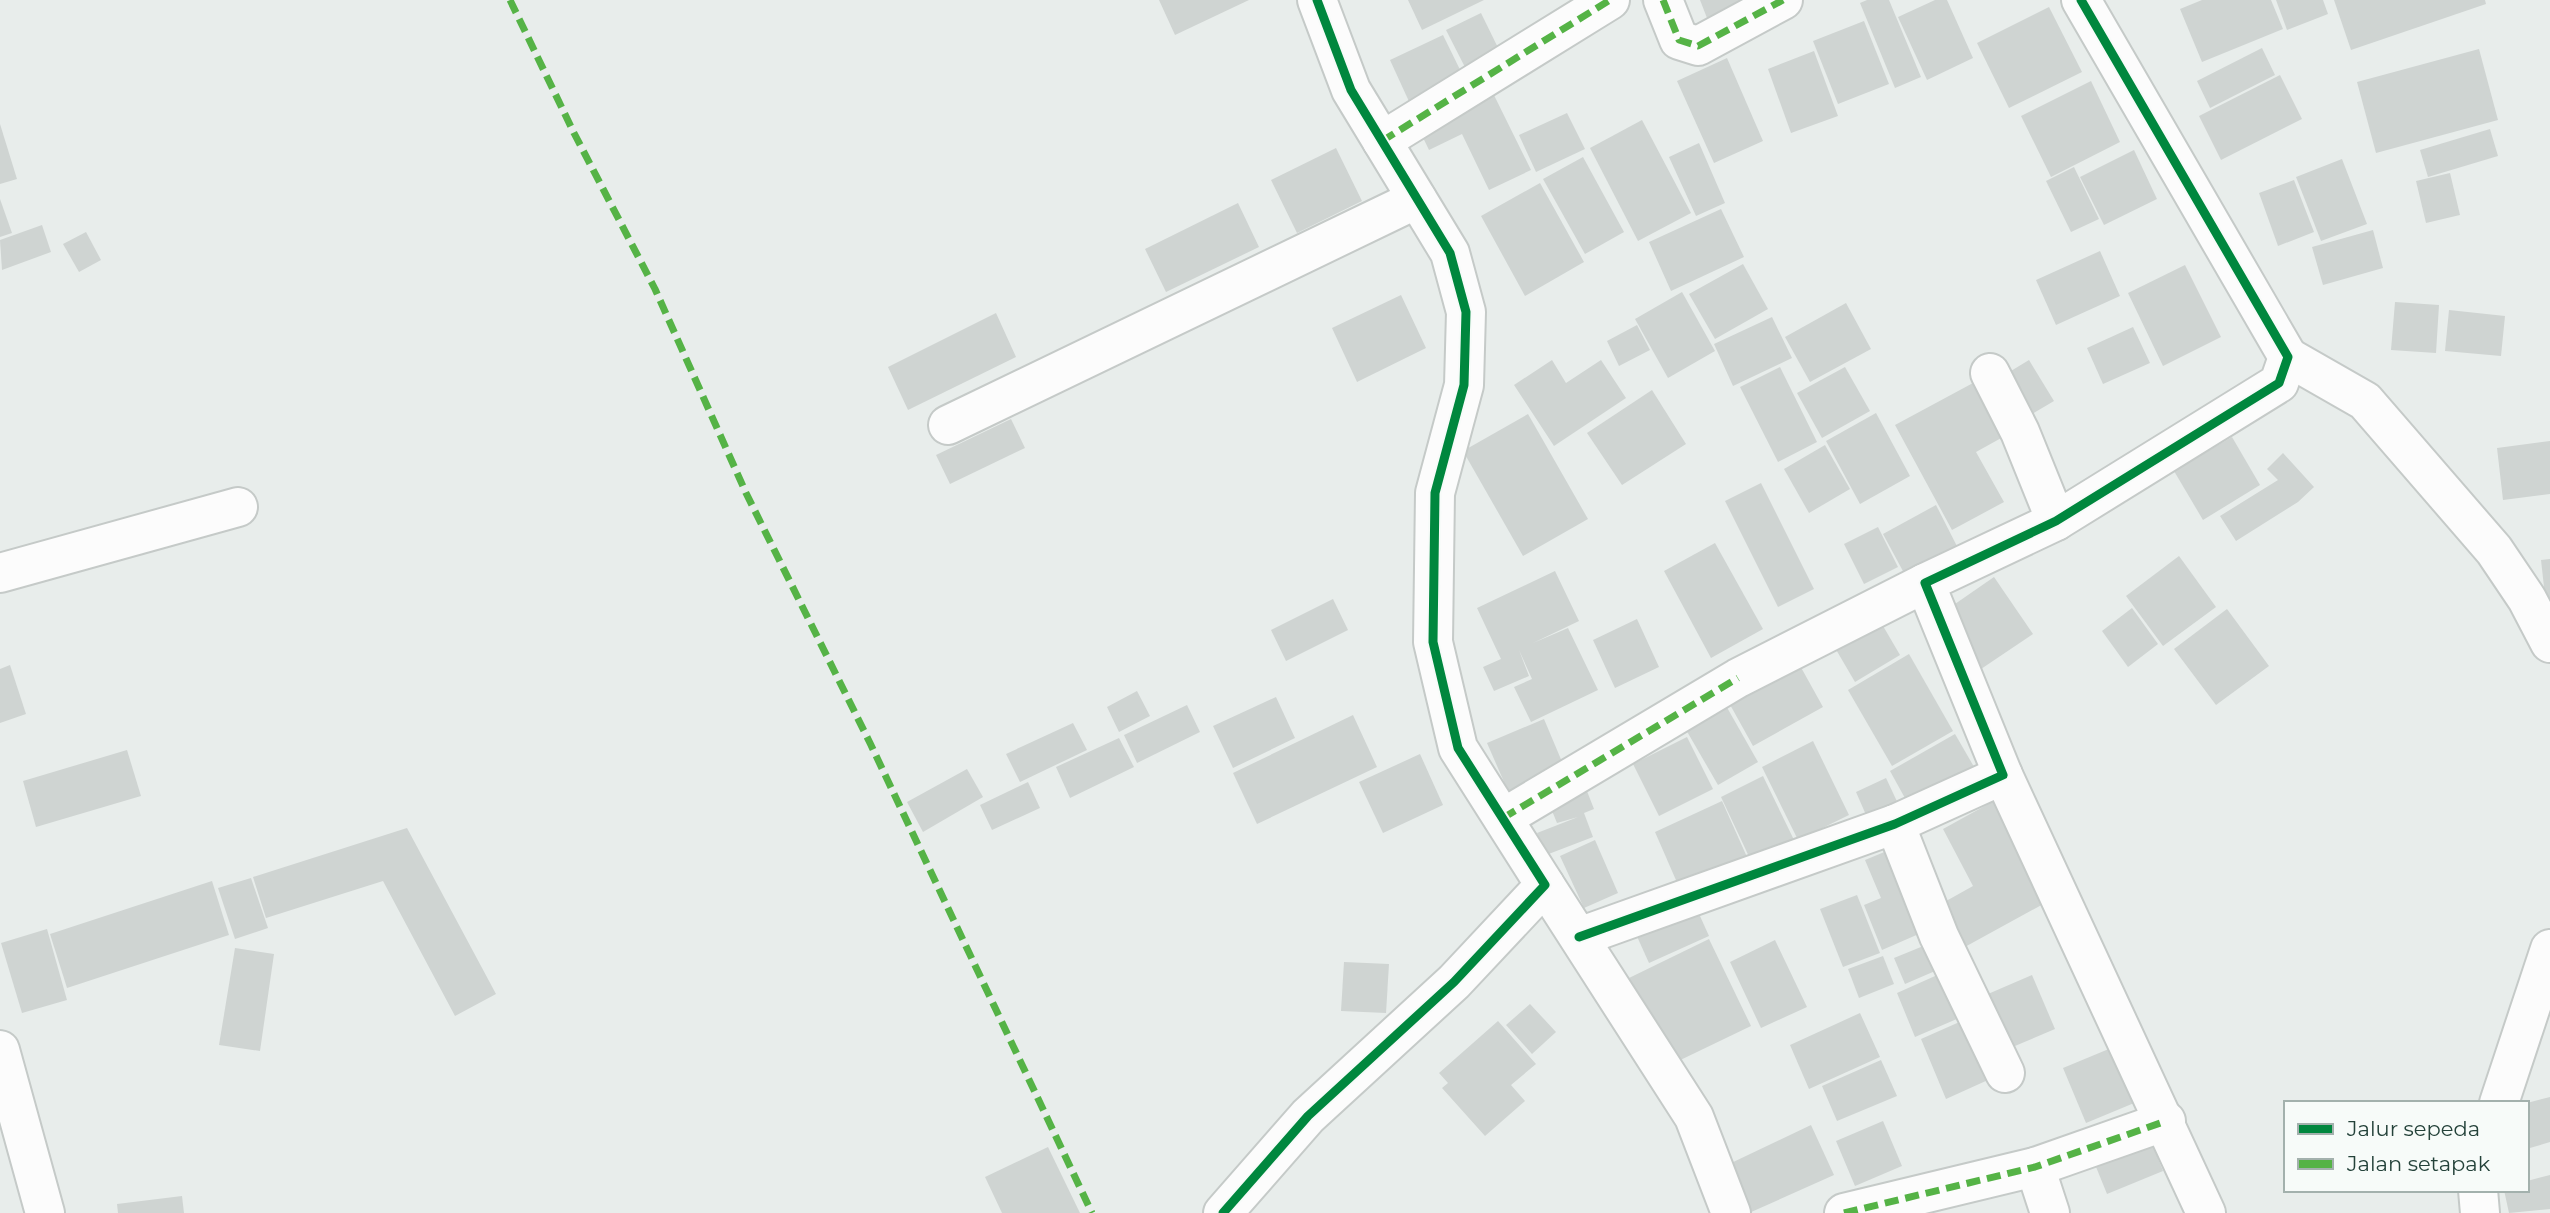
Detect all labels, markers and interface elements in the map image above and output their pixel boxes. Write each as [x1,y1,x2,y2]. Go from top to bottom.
legend [2284,1101,2529,1192]
text: Jalur sepeda [2346,1116,2480,1141]
text: Jalan setapak [2346,1151,2491,1176]

